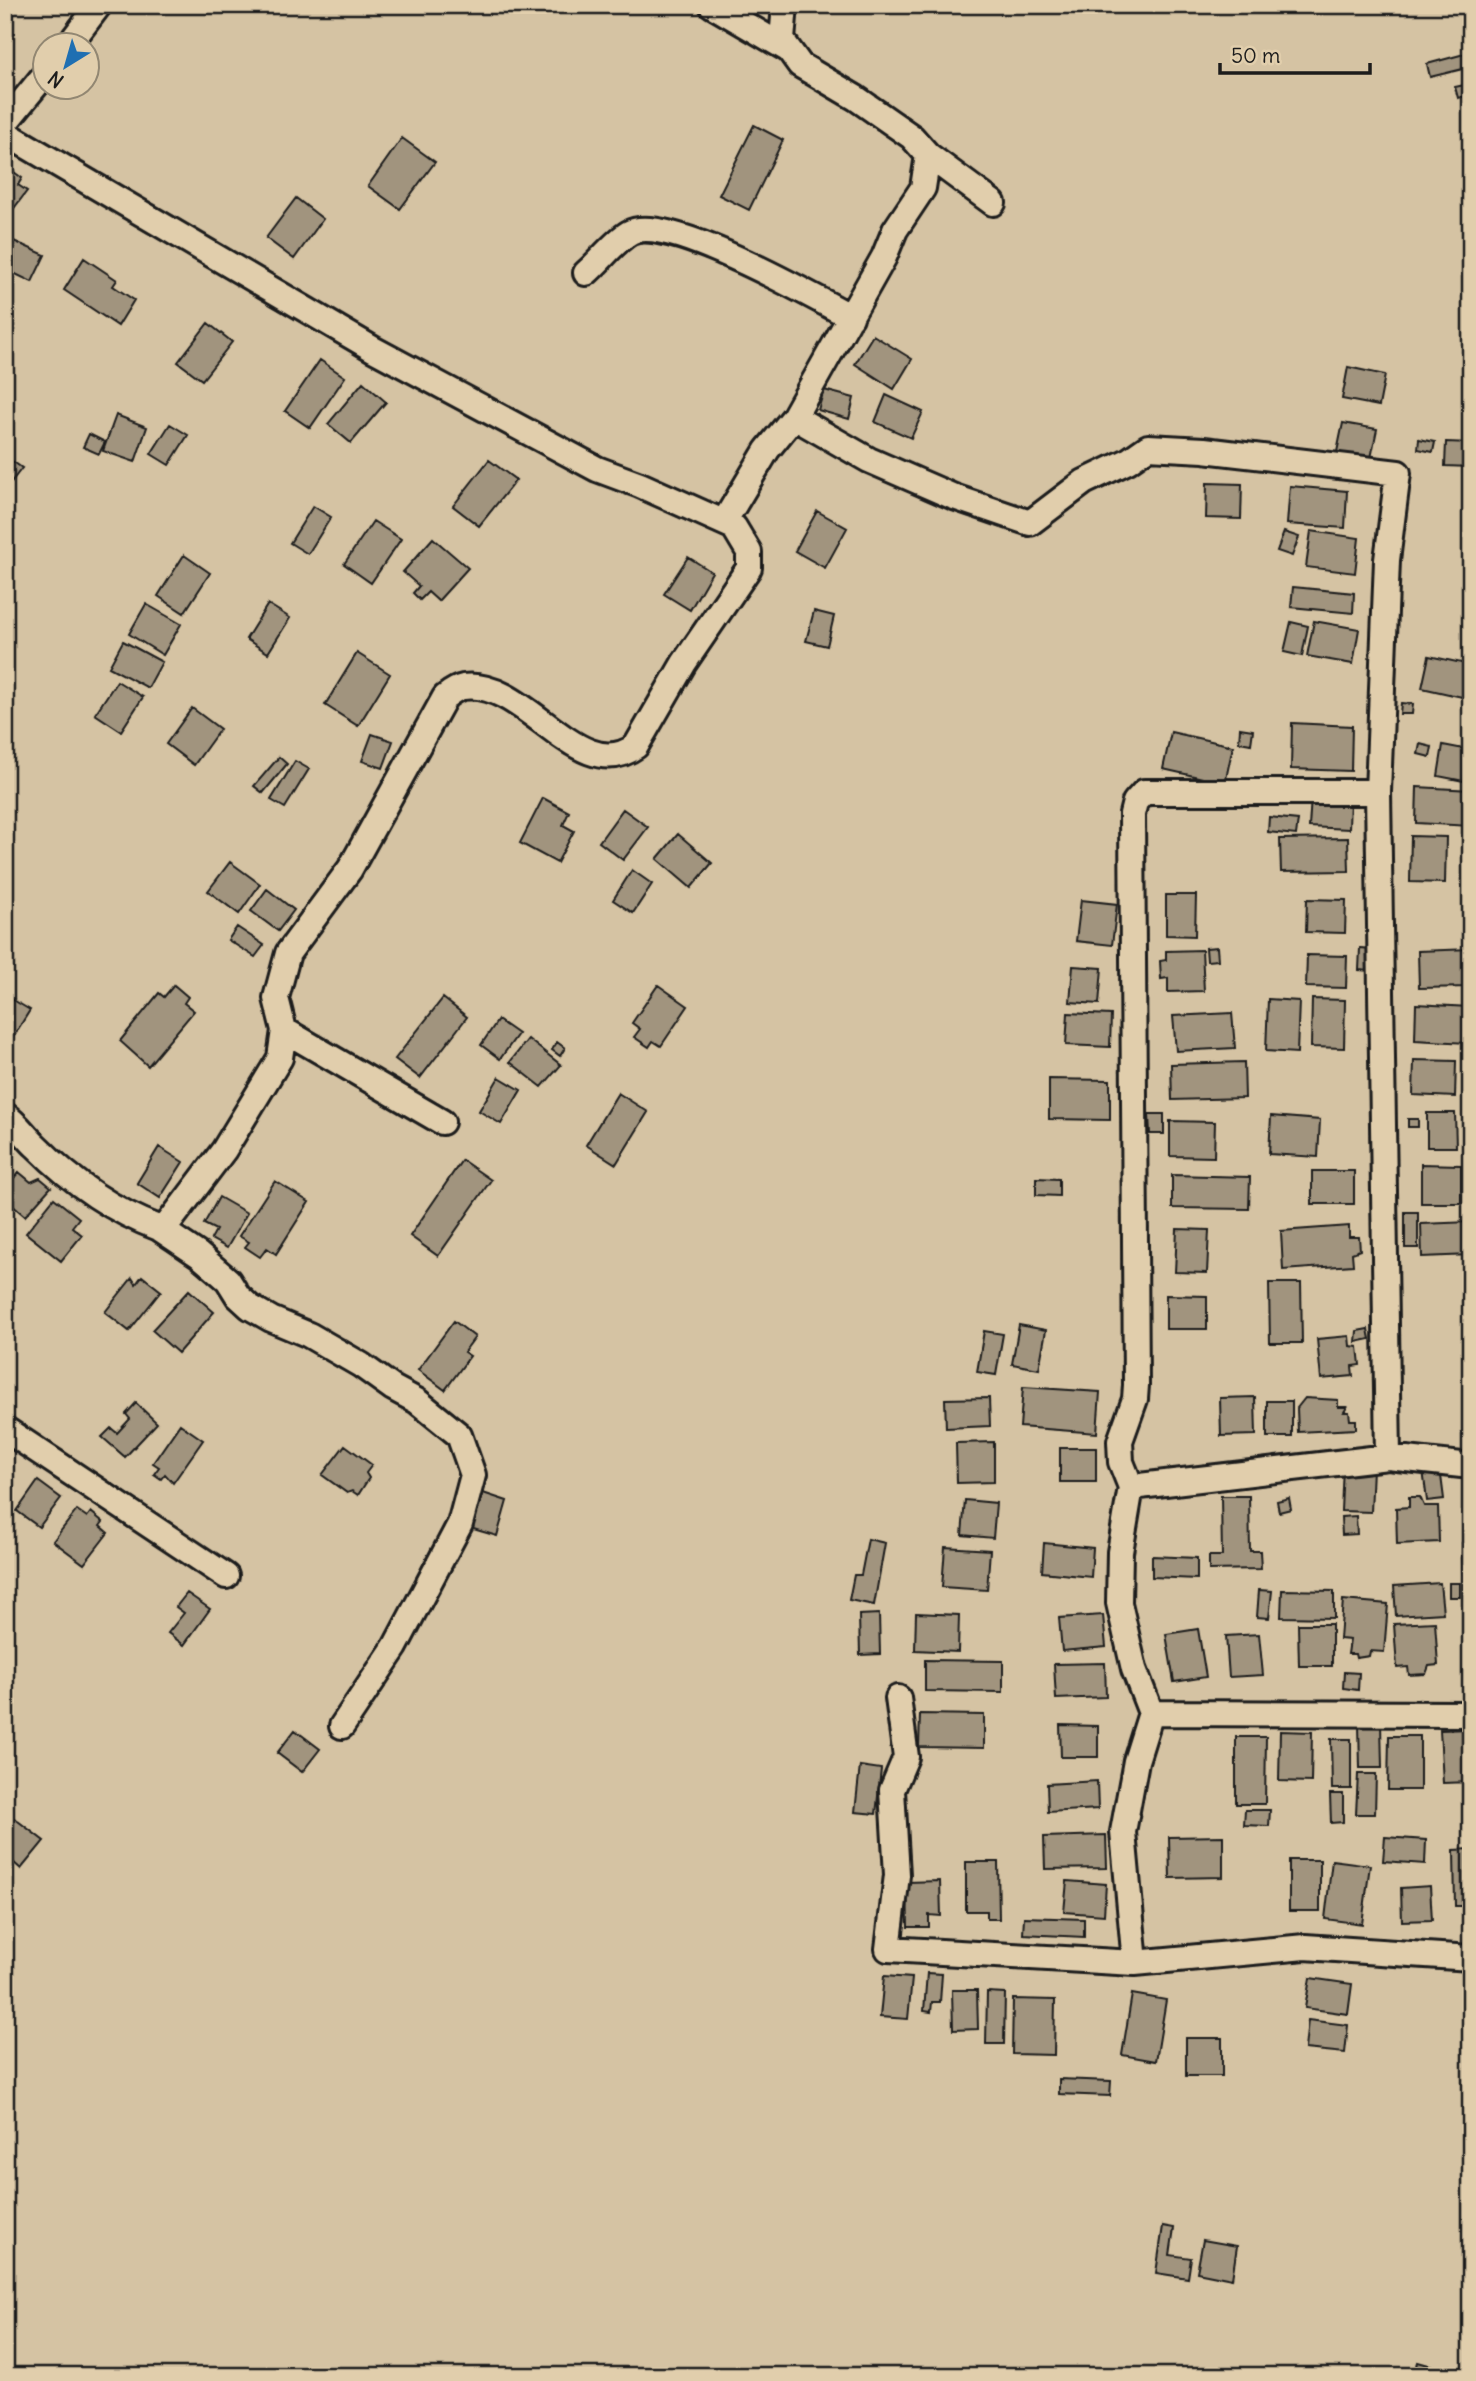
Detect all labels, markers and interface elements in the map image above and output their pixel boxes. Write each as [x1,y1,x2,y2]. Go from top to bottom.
north arrow [32,32,102,102]
scale bar [1220,32,1371,76]
text: 50 m [1231,42,1280,69]
text: N [43,66,68,93]

